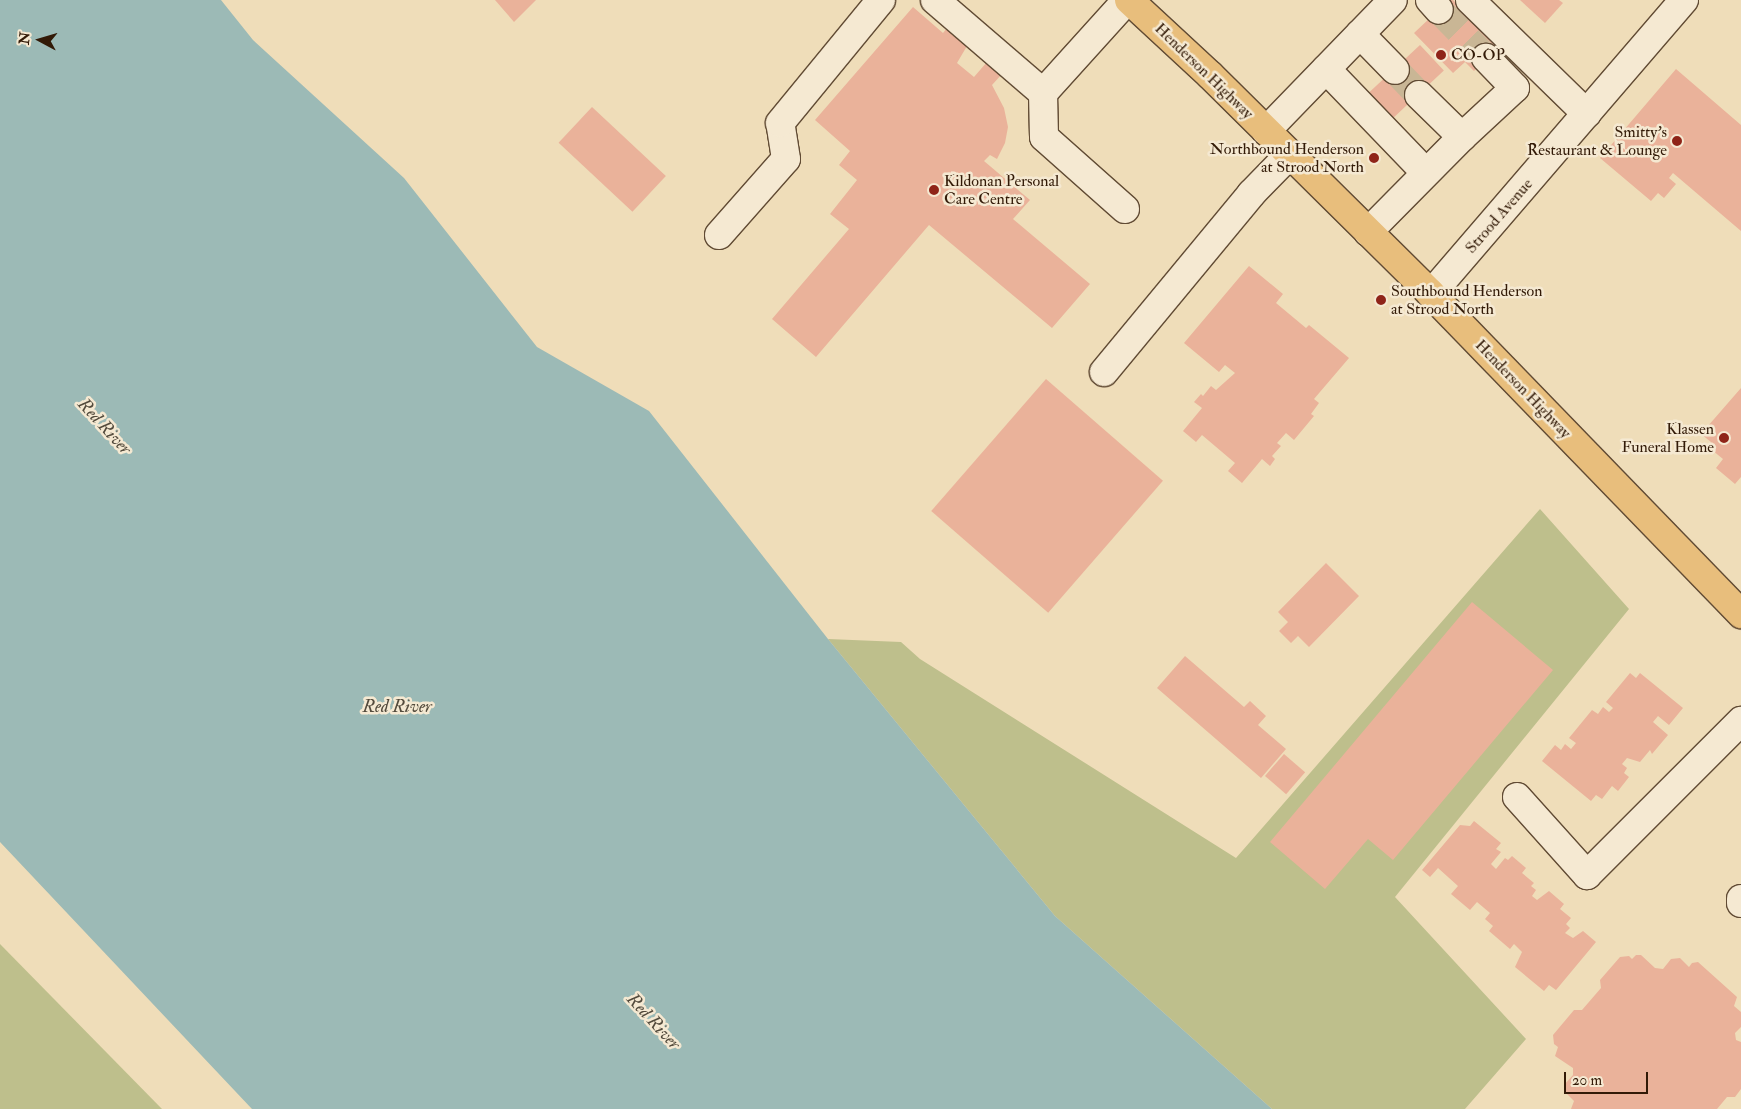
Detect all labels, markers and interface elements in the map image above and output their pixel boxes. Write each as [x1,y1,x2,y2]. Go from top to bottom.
north arrow [15,15,65,65]
street label: Henderson Highway [1151,19,1257,123]
text: N [15,31,34,46]
place label: CO-OP [1451,45,1505,65]
marker: CO-OP [1435,49,1447,61]
place label: Smitty's Restaurant & Lounge [1527,122,1667,160]
marker: Smitty's Restaurant & Lounge [1671,135,1683,147]
place label: Northbound Henderson at Strood North [1210,139,1364,177]
marker: Northbound Henderson at Strood North [1368,152,1380,164]
place label: Kildonan Personal Care Centre [944,171,1059,209]
street label: Strood Avenue [1461,175,1537,257]
marker: Kildonan Personal Care Centre [928,184,940,196]
place label: Southbound Henderson at Strood North [1391,281,1542,319]
marker: Southbound Henderson at Strood North [1375,294,1387,306]
street label: Henderson Highway [1471,336,1575,442]
water label: Red River [73,394,135,460]
place label: Klassen Funeral Home [1621,419,1714,457]
marker: Klassen Funeral Home [1718,432,1730,444]
water label: Red River [362,696,432,718]
water label: Red River [622,989,684,1055]
scale bar [1566,1062,1650,1094]
text: 20 m [1572,1071,1602,1090]

